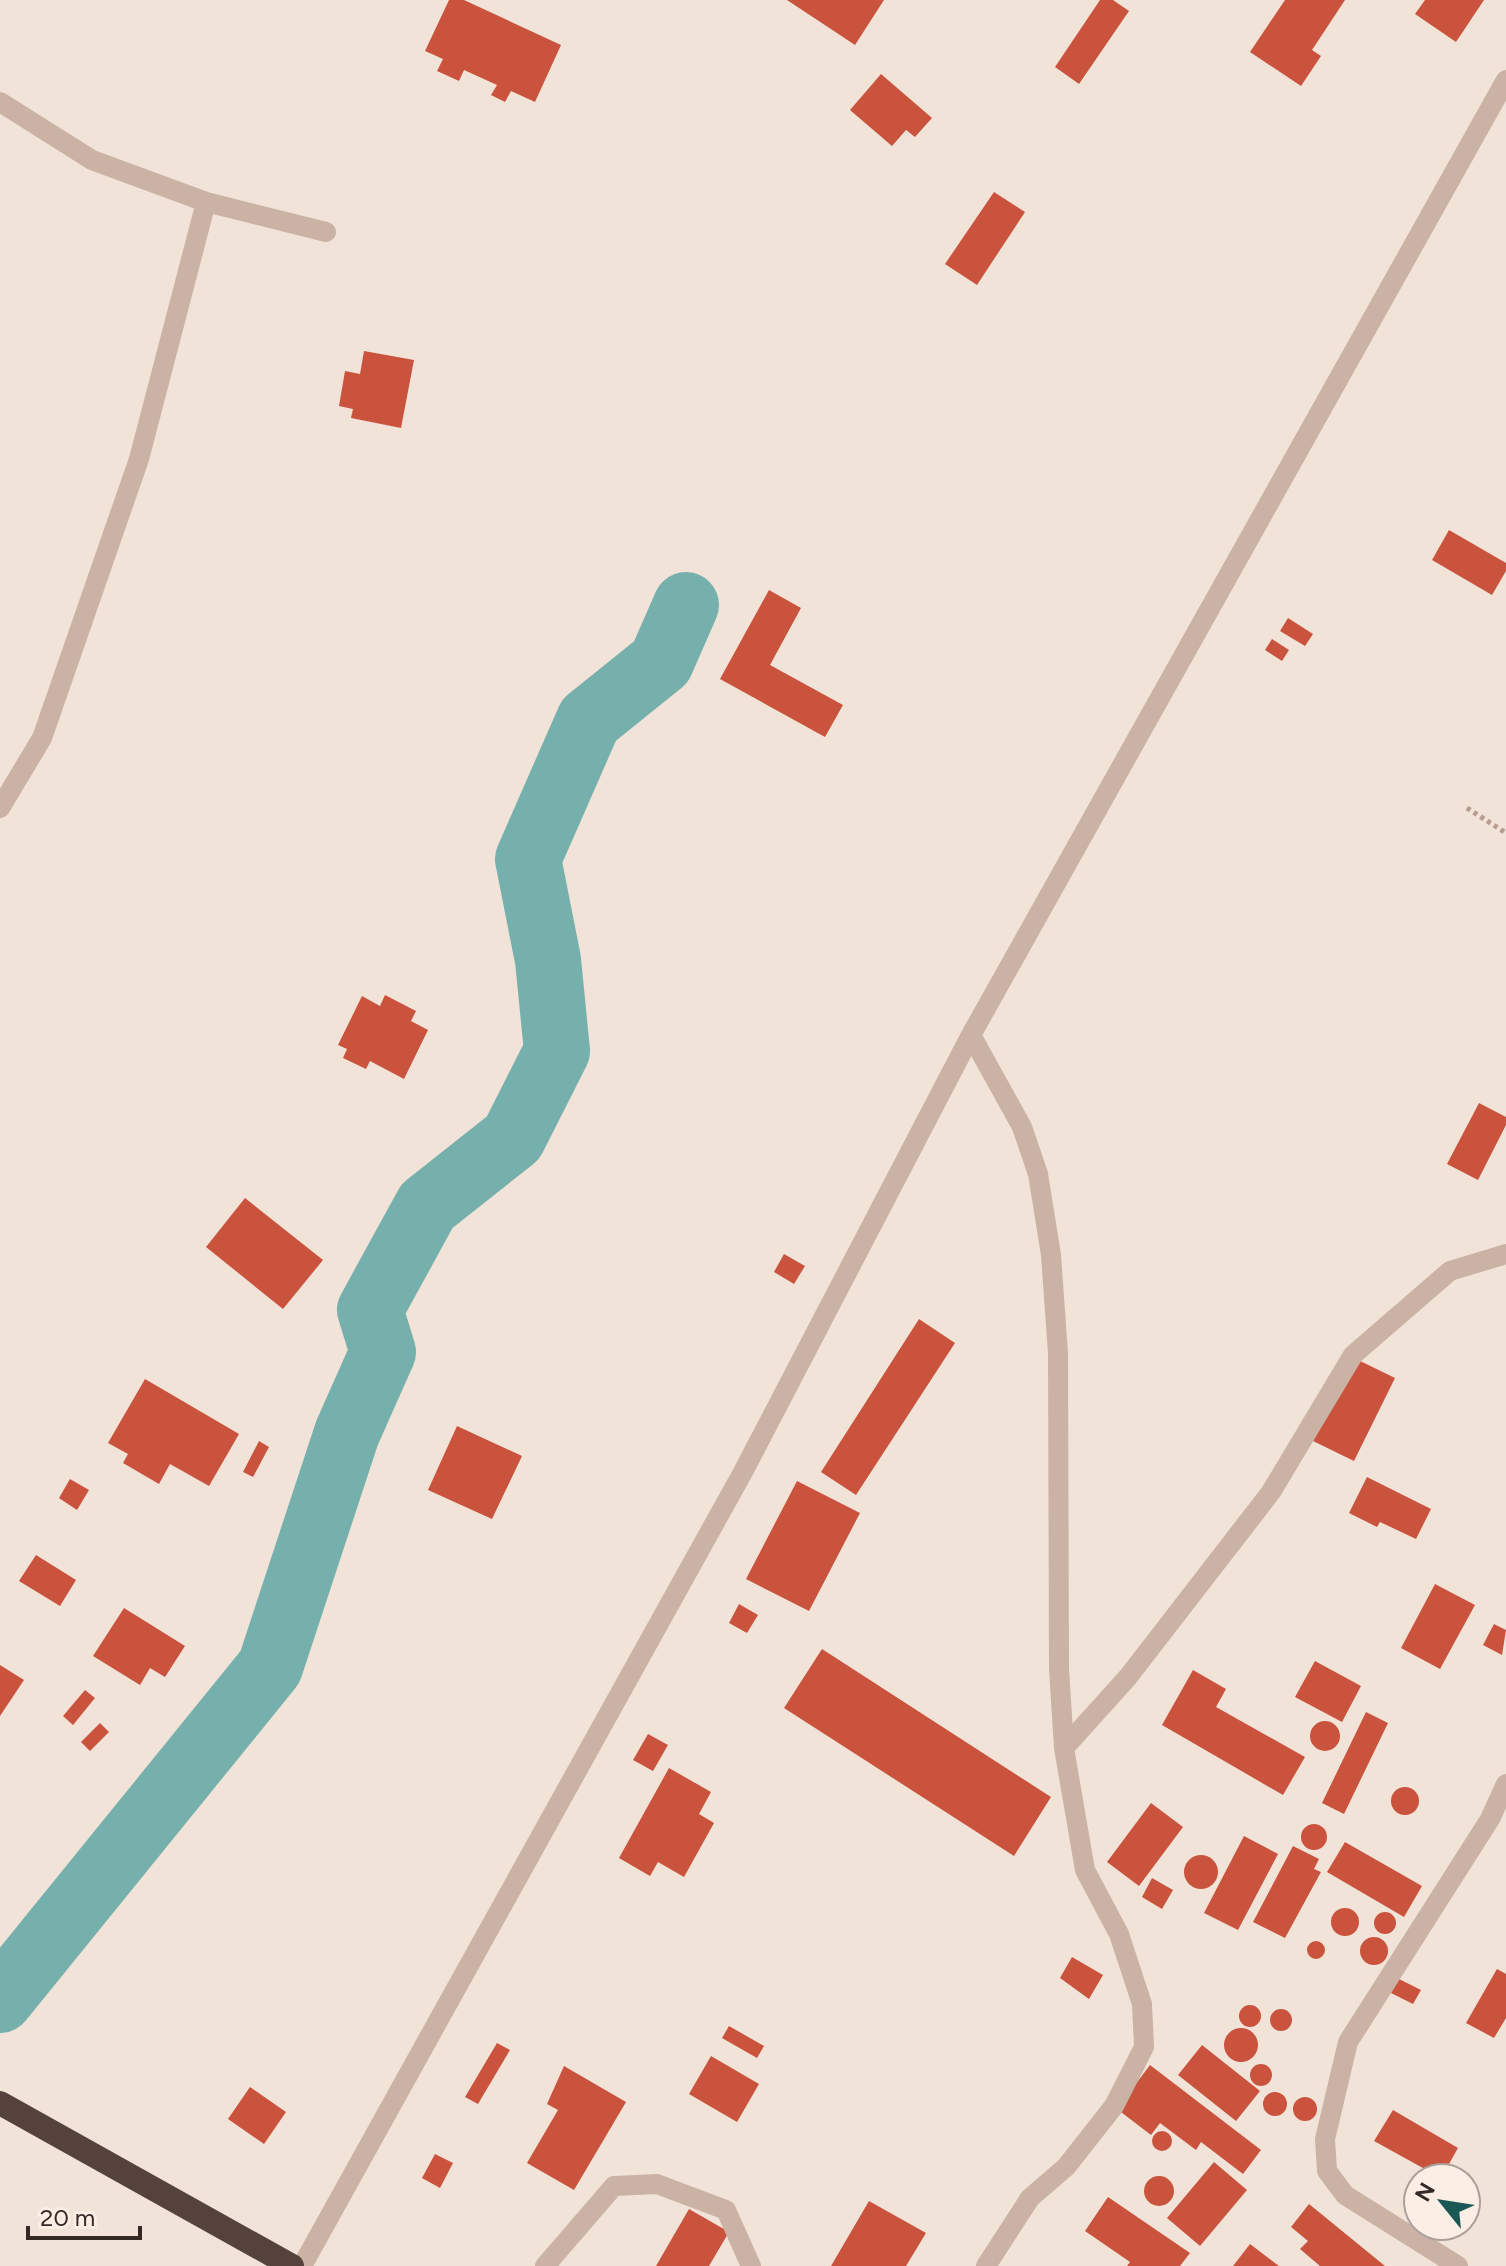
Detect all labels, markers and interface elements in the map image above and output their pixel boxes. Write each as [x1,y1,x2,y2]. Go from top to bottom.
north arrow [1402,2162,1482,2242]
text: N [1409,2178,1441,2206]
scale bar [28,2190,140,2240]
text: 20 m [40,2203,95,2232]

